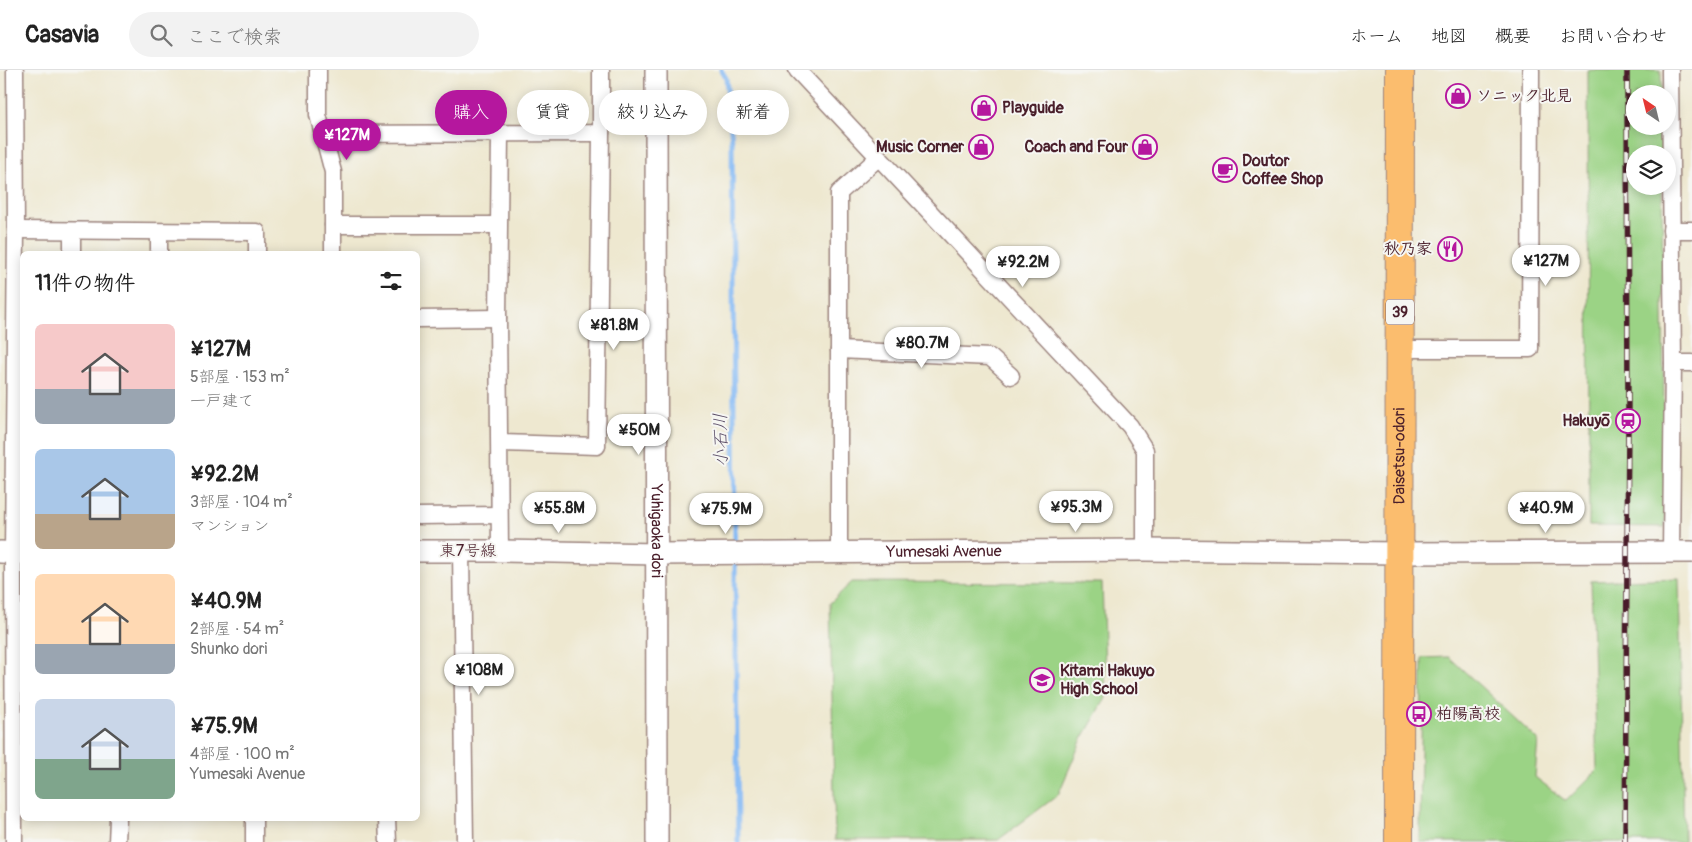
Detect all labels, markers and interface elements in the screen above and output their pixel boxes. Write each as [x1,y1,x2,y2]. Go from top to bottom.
search box [129,12,479,57]
text: Casavia [25,20,99,49]
icon: search [147,21,175,49]
text: ここで検索 [187,25,282,49]
text: ホーム [1350,25,1403,48]
text: 地図 [1431,25,1467,48]
text: 概要 [1495,25,1531,48]
text: お問い合わせ [1559,25,1667,48]
shop icon: ソニック北見 [1445,83,1471,109]
north arrow [1626,85,1676,135]
map controls [1626,85,1676,195]
place label: ソニック北見 [1476,86,1572,106]
chip: 購入 [435,90,507,135]
chip: 賃貸 [517,90,589,135]
chip: 絞り込み [599,90,707,135]
chip: 新着 [717,90,789,135]
shop icon: Playguide [971,95,997,121]
place label: Playguide [1002,98,1065,118]
pin: ¥127M [312,118,382,161]
text: ¥127M [324,125,370,145]
shop icon: Music Corner [968,134,994,160]
shop icon: Coach and Four [1132,134,1158,160]
place label: Music Corner [876,137,964,157]
place label: Coach and Four [1024,137,1128,157]
button: layers [1626,145,1676,195]
place label: Doutor Coffee Shop [1242,151,1324,189]
cafe icon: Doutor Coffee Shop [1212,157,1238,183]
restaurant icon: 秋乃家 [1437,236,1463,262]
place label: 秋乃家 [1384,239,1432,259]
pin: ¥127M [1511,244,1581,287]
pin: ¥92.2M [982,246,1064,288]
text: ¥127M [1523,251,1569,271]
text: ¥92.2M [997,252,1049,272]
icon: filters [377,267,405,295]
text: 11件の物件 [35,270,135,297]
road number: 39 [1386,300,1414,324]
pin: ¥81.8M [573,308,655,351]
text: ¥81.8M [590,315,638,335]
pin: ¥80.7M [881,326,963,369]
text: ¥80.7M [895,333,949,353]
text: ¥127M [190,336,251,363]
icon: home [75,344,135,404]
text: 5部屋 · 153 m² [190,367,290,387]
text: 一戸建て [190,391,254,411]
street label: Daisetsu-odori [1389,407,1410,504]
station icon: Hakuyō [1615,408,1641,434]
place label: Hakuyō [1562,411,1610,431]
water label: 小石川 [709,413,733,467]
pin: ¥50M [609,414,669,456]
text: ¥50M [618,420,660,440]
text: ¥92.2M [190,461,259,488]
icon: home [75,469,135,529]
street label: Yuhigaoka dori [647,483,667,578]
pin: ¥95.3M [1035,490,1117,533]
text: 3部屋 · 104 m² [190,492,293,512]
pin: ¥55.8M [518,492,600,534]
pin: ¥75.9M [685,492,767,535]
pin: ¥40.9M [1505,492,1587,534]
text: ¥95.3M [1050,497,1102,517]
text: ¥55.8M [533,498,585,518]
text: ¥40.9M [1519,498,1573,518]
text: ¥75.9M [700,499,752,519]
text: マンション [190,516,269,536]
street label: 東7号線 [440,541,496,561]
street label: Yumesaki Avenue [885,541,1002,562]
text: ¥40.9M [190,588,262,615]
icon: home [75,594,135,654]
text: 2部屋 · 54 m² [190,619,284,639]
text: Shunko dori [190,639,267,659]
pin: ¥108M [444,654,514,696]
text: ¥108M [455,660,503,680]
place label: Kitami Hakuyo High School [1060,661,1155,699]
school or university icon: Kitami Hakuyo High School [1029,667,1055,693]
bus stop icon: 柏陽高校 [1406,701,1432,727]
place label: 柏陽高校 [1436,704,1500,724]
text: ¥75.9M [190,713,258,740]
icon: home [75,719,135,779]
text: 4部屋 · 100 m² [190,744,295,764]
text: Yumesaki Avenue [190,764,305,784]

